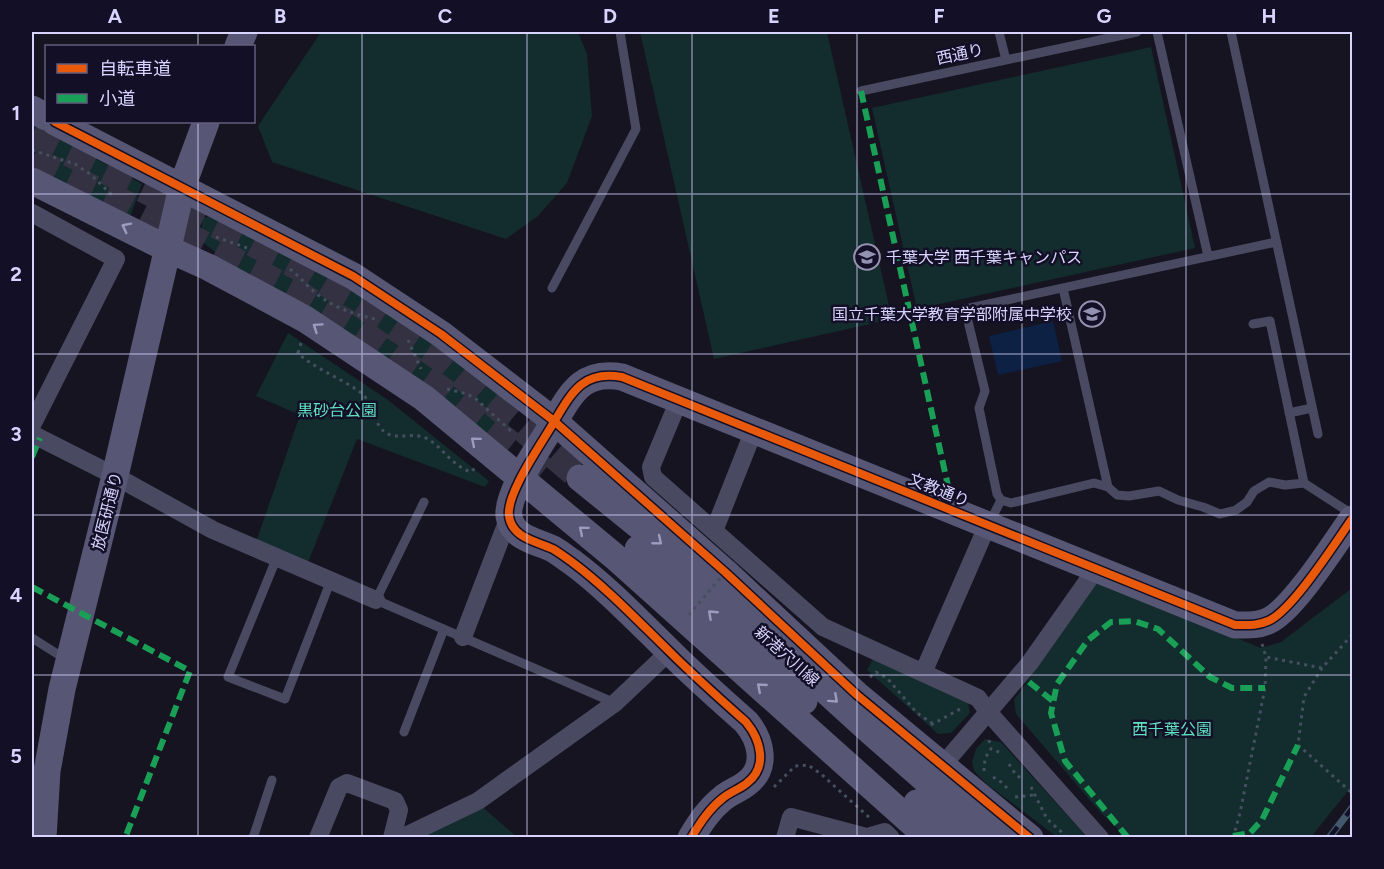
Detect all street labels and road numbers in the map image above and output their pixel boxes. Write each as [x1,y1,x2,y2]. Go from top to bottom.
street label: 西通り [935,40,985,68]
street label: 文教通り [906,469,972,511]
street label: 放医研通り [88,470,126,552]
street label: 新港穴川線 [751,622,823,690]

